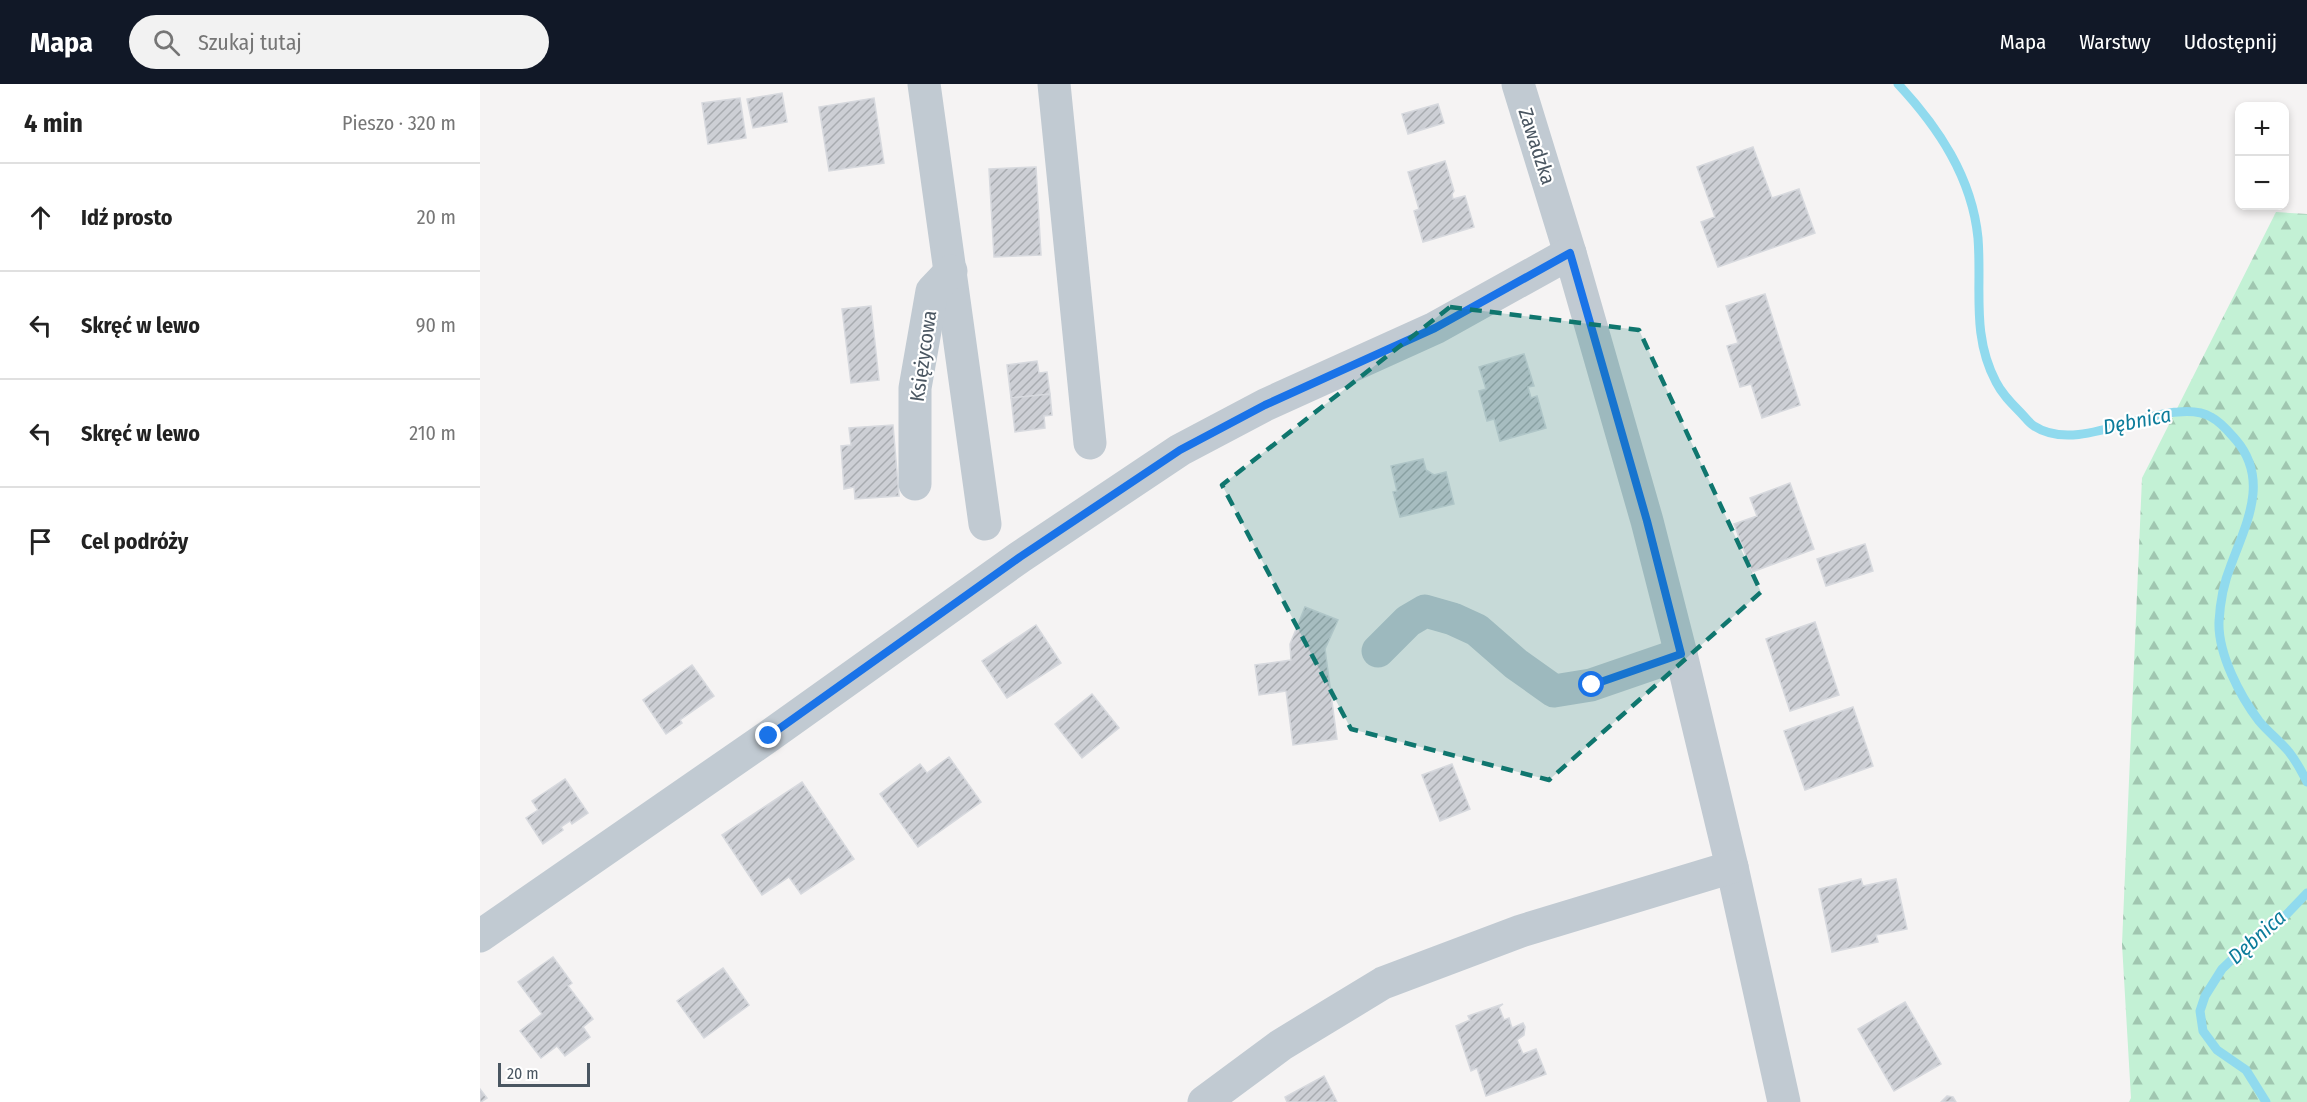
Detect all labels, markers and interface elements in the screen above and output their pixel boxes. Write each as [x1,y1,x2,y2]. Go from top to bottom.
search box [129,15,549,69]
text: Mapa [30,26,93,59]
icon: search [150,26,183,59]
text: Szukaj tutaj [198,29,302,56]
text: Mapa [2000,29,2046,55]
text: Warstwy [2079,29,2151,55]
text: Udostępnij [2184,29,2277,55]
map controls [2235,102,2289,210]
button: + [2235,102,2289,156]
street label: Zawadzka [1513,105,1561,187]
text: 4 min [24,108,83,139]
text: Pieszo · 320 m [342,111,456,135]
button: − [2235,156,2289,210]
icon: ahead [24,201,57,234]
text: Idź prosto [81,204,173,231]
text: 20 m [417,205,456,229]
icon: left [24,309,57,342]
street label: Księżycowa [905,309,941,403]
text: Skręć w lewo [81,312,200,339]
text: 90 m [416,313,456,337]
water label: Dębnica [2101,402,2173,440]
icon: left [24,417,57,450]
text: Skręć w lewo [81,420,200,447]
text: 210 m [409,421,456,445]
icon: arrive [24,525,57,558]
text: Cel podróży [81,528,188,555]
route start [1578,671,1604,697]
route end [755,722,781,748]
water label: Dębnica [2223,904,2291,970]
scale bar [498,1060,590,1088]
text: 20 m [507,1064,538,1083]

